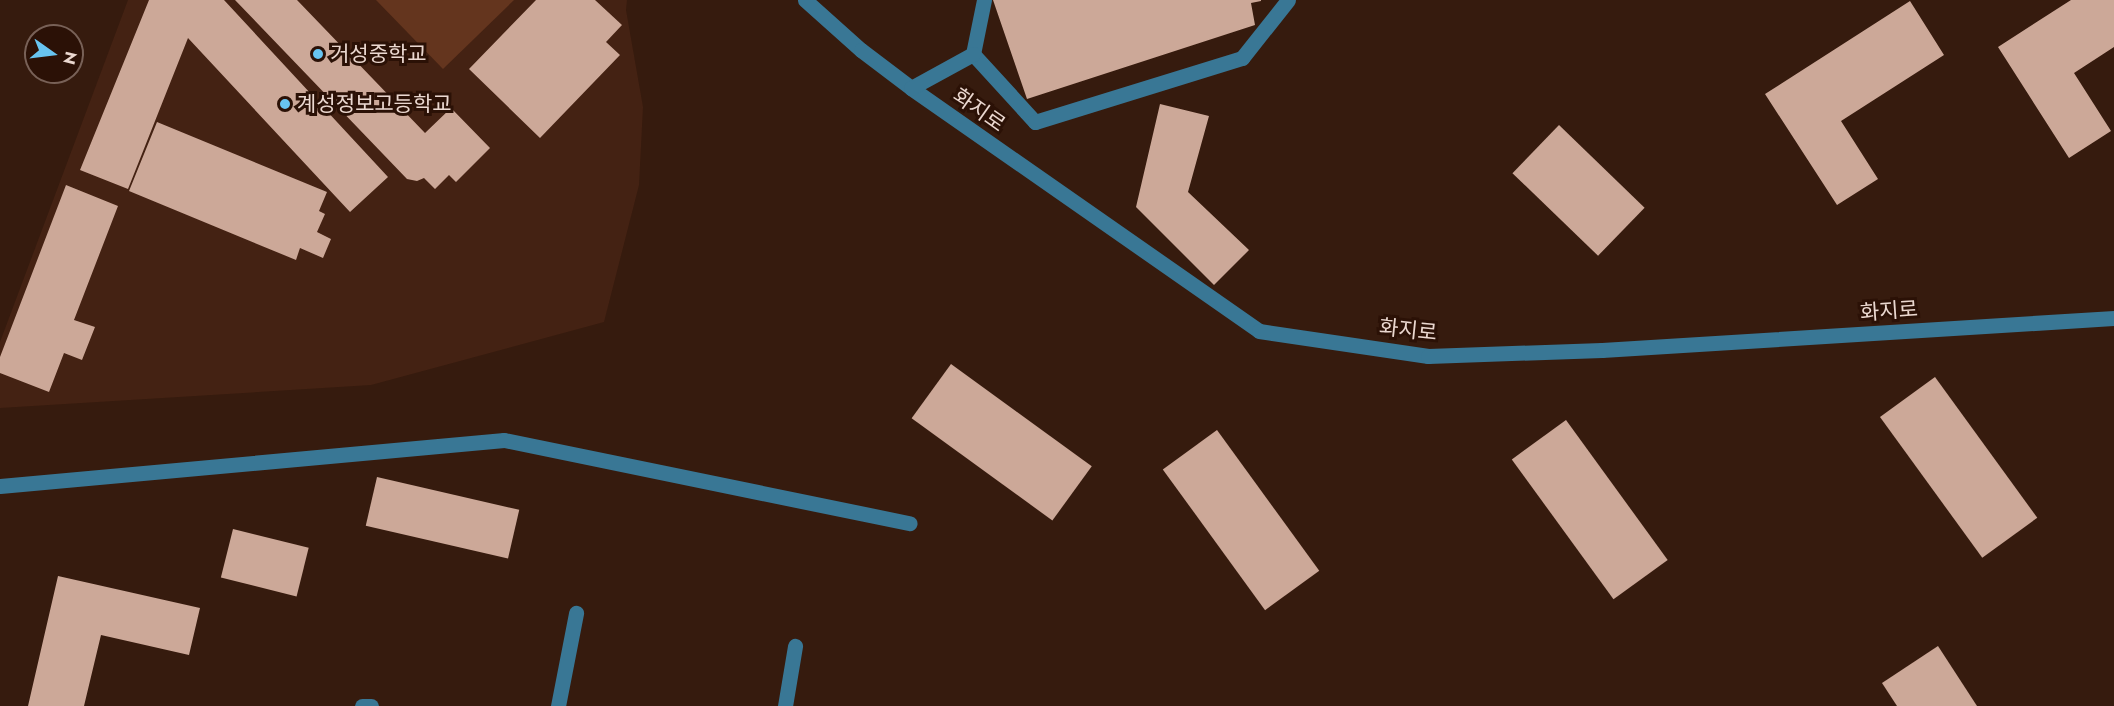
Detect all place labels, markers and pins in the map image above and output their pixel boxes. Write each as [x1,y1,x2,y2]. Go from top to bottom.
place label: 거성중학교 [330,41,427,67]
marker: 거성중학교 [311,47,325,61]
place label: 계성정보고등학교 [297,91,452,117]
marker: 계성정보고등학교 [278,97,292,111]

